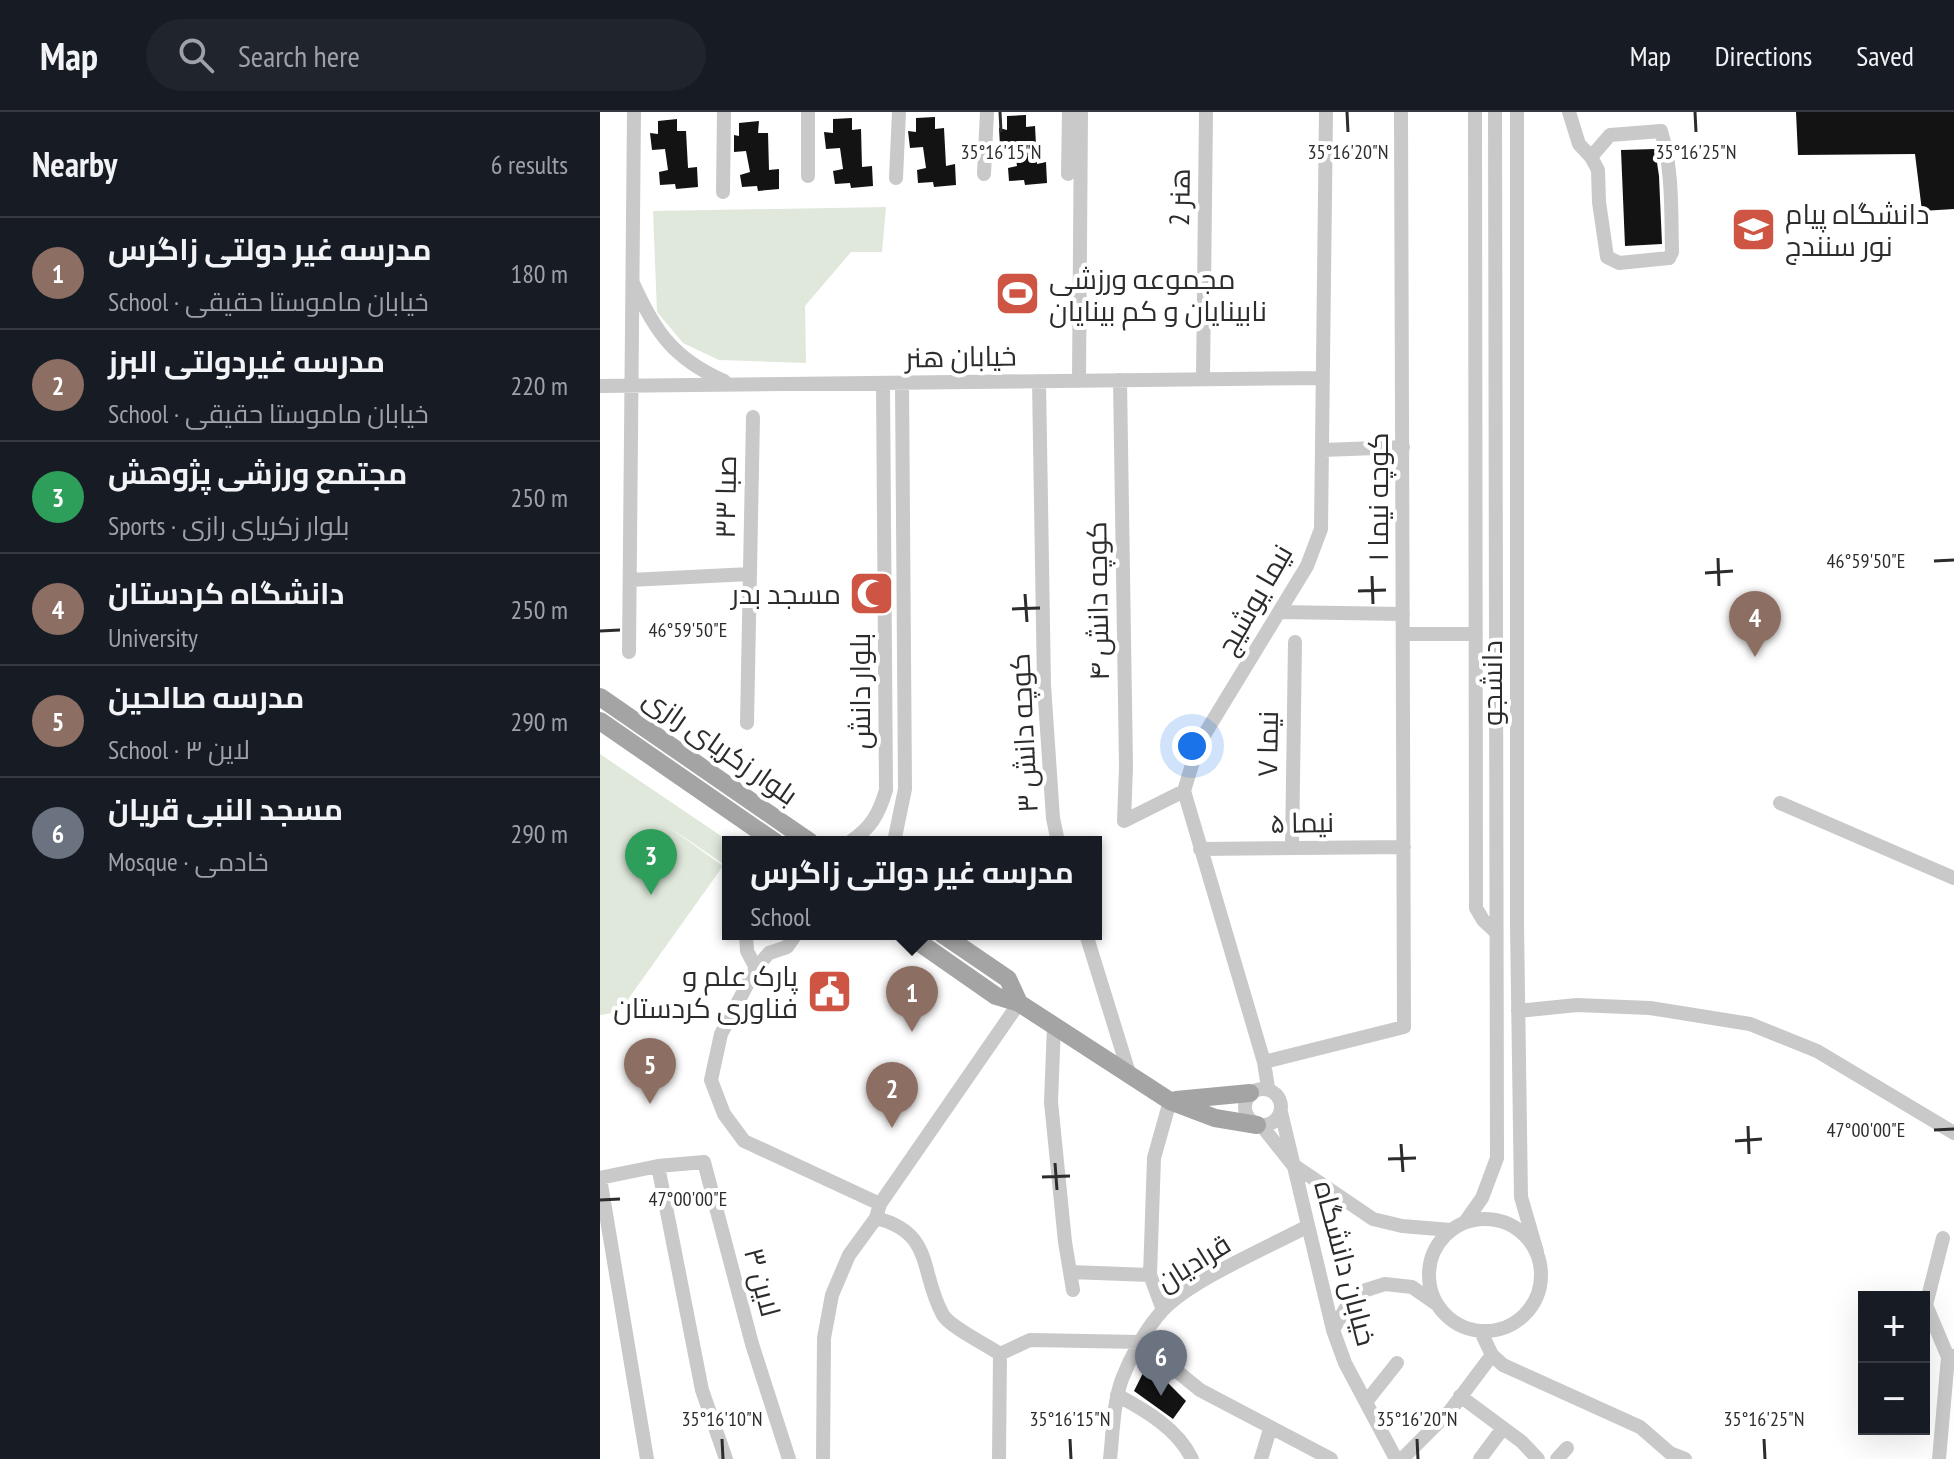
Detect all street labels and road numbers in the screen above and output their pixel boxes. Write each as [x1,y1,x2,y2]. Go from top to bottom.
street label: هنر 2 [1160,168,1198,226]
street label: خیابان هنر [903,337,1017,376]
street label: کوچه نیما ۱ [1359,433,1397,561]
street label: ۳۳ صبا [706,455,744,539]
street label: کوچه دانش ۴ [1077,521,1118,681]
street label: نیما یوشیج [1208,537,1301,661]
street label: بلوار دانش [841,633,878,749]
street label: دانشجو [1473,640,1510,726]
street label: کوچه دانش ۳ [1000,652,1047,814]
street label: بلوار زکریای رازی [636,679,806,813]
street label: نیما ۷ [1248,711,1286,777]
street label: نیما ۵ [1270,803,1334,841]
street label: خیابان دانشگاه [1306,1176,1386,1350]
street label: قرادیان [1149,1225,1237,1299]
street label: لاین ۳ [736,1243,790,1321]

